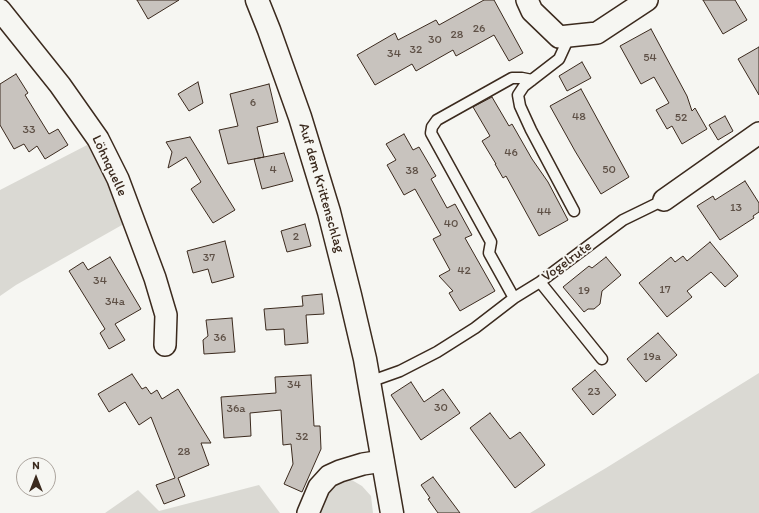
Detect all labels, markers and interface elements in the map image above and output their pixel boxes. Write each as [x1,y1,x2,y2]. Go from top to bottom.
house number: 26 [473,22,485,36]
house number: 28 [451,28,463,42]
house number: 30 [428,33,442,47]
house number: 32 [410,43,422,57]
house number: 34 [387,47,401,61]
house number: 54 [643,51,657,65]
house number: 6 [250,96,256,110]
house number: 48 [572,110,586,124]
house number: 52 [675,111,687,125]
street label: Auf dem Krittenschlag [294,121,348,255]
house number: 33 [22,123,36,137]
street label: Löhnquelle [88,133,130,199]
house number: 46 [504,146,518,160]
house number: 4 [269,163,277,177]
house number: 50 [602,163,616,177]
house number: 38 [405,164,419,178]
house number: 13 [730,201,742,215]
house number: 44 [537,205,551,219]
house number: 40 [444,217,458,231]
house number: 2 [293,230,299,244]
street label: Vogelrute [539,238,595,286]
house number: 37 [203,251,215,265]
house number: 42 [457,264,471,278]
house number: 34 [93,274,107,288]
house number: 17 [659,283,671,297]
house number: 19 [578,284,590,298]
house number: 34a [105,295,125,309]
house number: 36 [214,331,226,345]
house number: 19a [643,350,661,364]
house number: 34 [287,378,301,392]
house number: 23 [588,385,600,399]
house number: 30 [434,401,448,415]
house number: 36a [226,402,246,416]
house number: 32 [296,430,308,444]
house number: 28 [178,445,190,459]
north arrow [16,457,56,497]
text: N [32,459,40,472]

